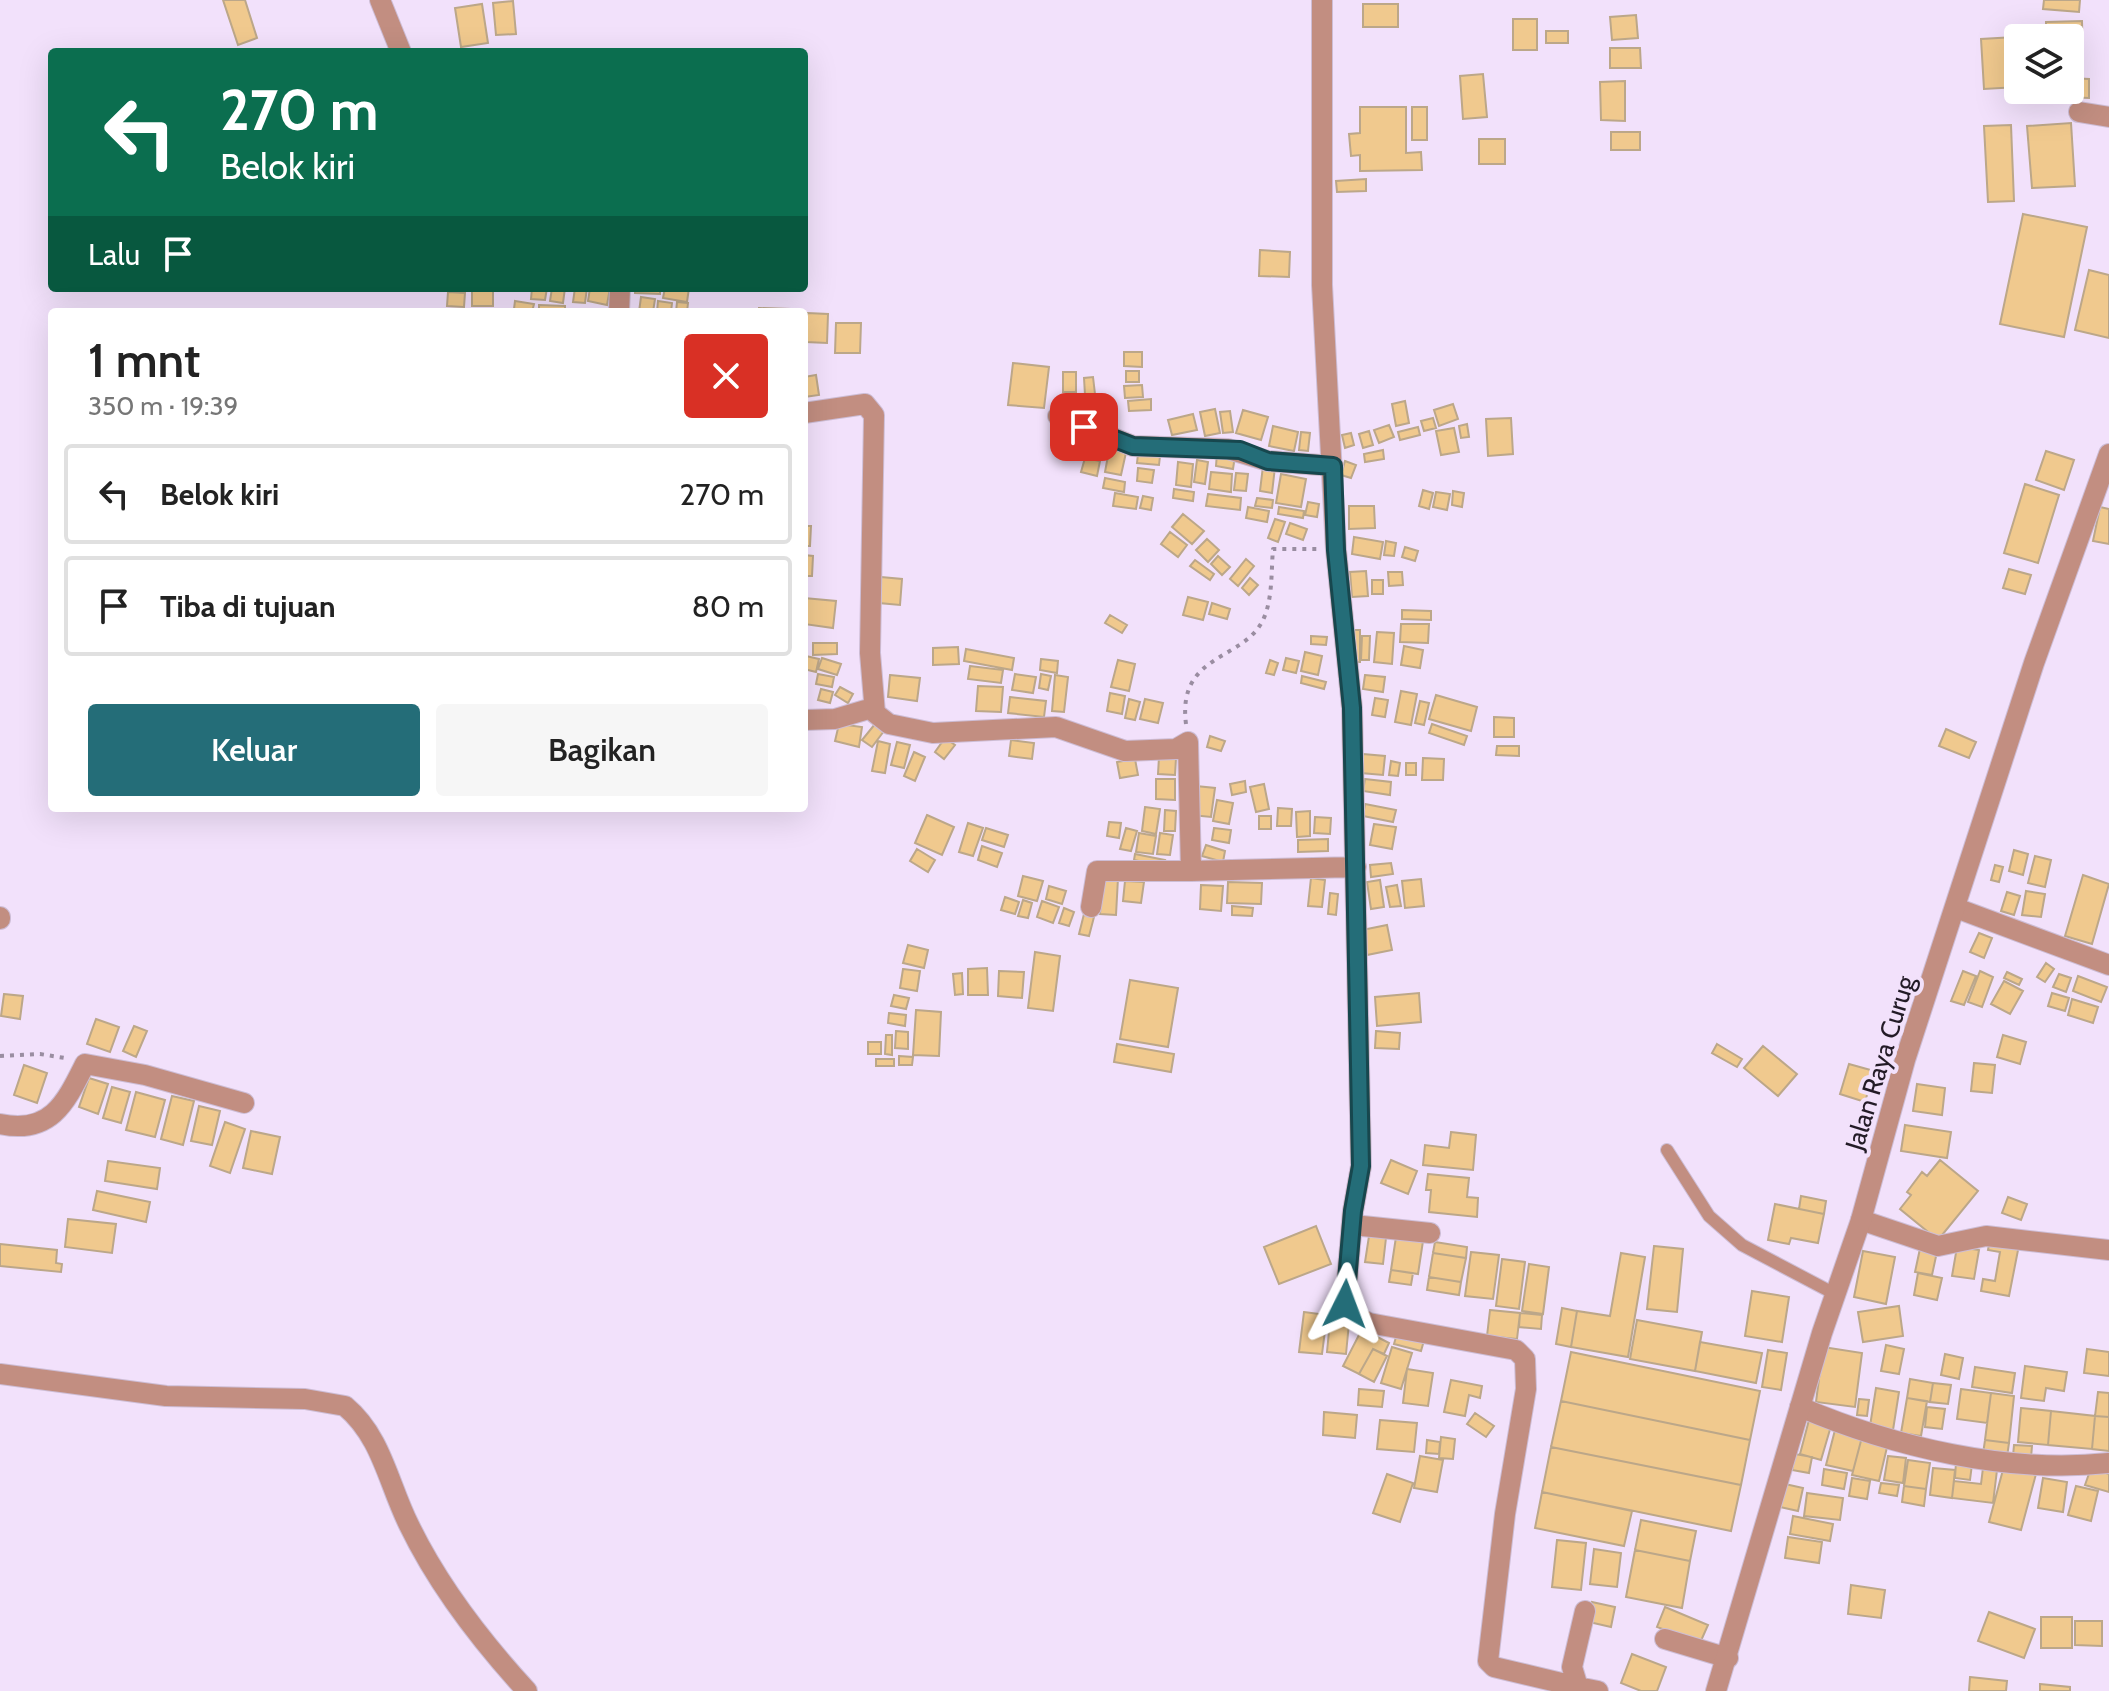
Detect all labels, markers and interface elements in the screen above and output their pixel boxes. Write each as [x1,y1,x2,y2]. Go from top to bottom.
map controls [2004,24,2084,104]
button: layers [2004,24,2084,104]
text: 270 m [220,76,378,144]
icon: left [88,80,192,184]
text: Belok kiri [220,144,355,188]
icon: arrive [156,232,200,276]
text: Lalu [88,236,140,273]
text: 1 mnt [88,331,200,389]
button: close [684,334,768,418]
text: 350 m · 19:39 [88,390,238,422]
pin [1050,393,1118,461]
icon: arrive [1062,405,1106,449]
icon: left [92,472,136,516]
text: Belok kiri [160,476,279,513]
text: 270 m [679,476,764,513]
icon: arrive [92,584,136,628]
text: Tiba di tujuan [160,588,336,625]
text: 80 m [692,588,764,625]
button: Keluar [88,704,420,796]
button: Bagikan [436,704,768,796]
street label: Jalan Raya Curug [1838,971,1922,1155]
position arrow [1303,1262,1387,1346]

